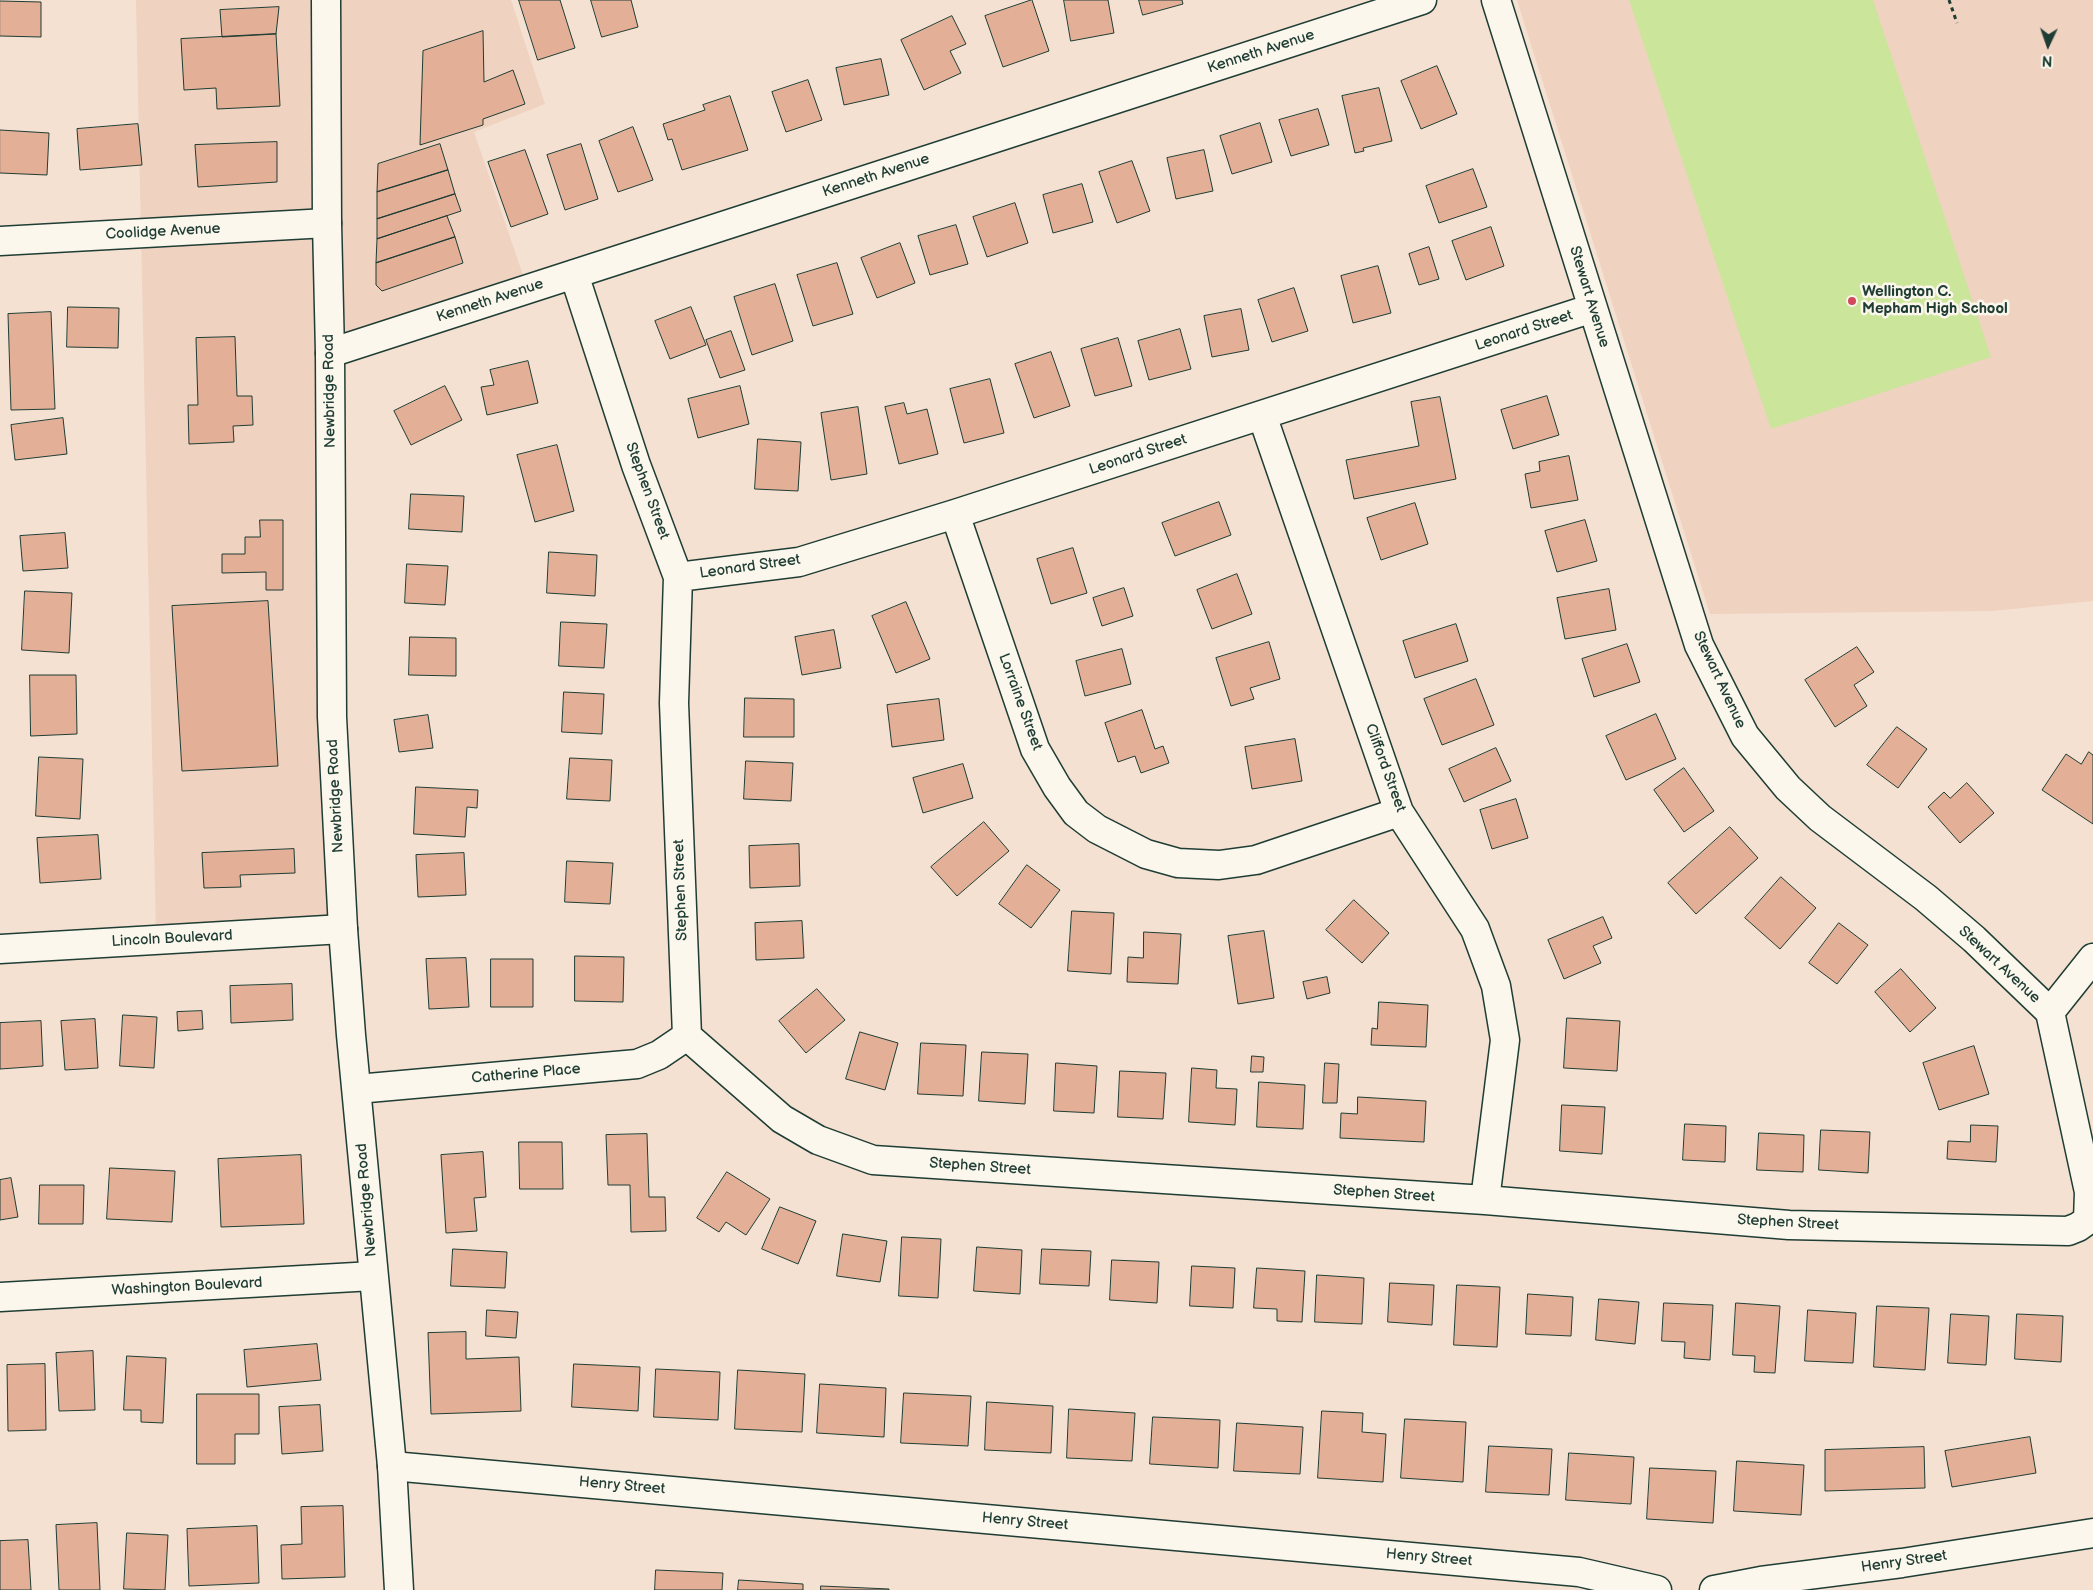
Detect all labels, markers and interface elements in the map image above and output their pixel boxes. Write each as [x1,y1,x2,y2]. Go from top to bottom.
north arrow [2023,20,2073,70]
street label: Kenneth Avenue [1205,26,1317,78]
text: N [2042,52,2053,69]
street label: Kenneth Avenue [820,150,932,202]
street label: Coolidge Avenue [105,220,221,244]
street label: Stewart Avenue [1565,244,1613,350]
street label: Kenneth Avenue [434,275,546,327]
place label: Wellington C. Mepham High School [1862,283,2008,318]
marker: Wellington C. Mepham High School [1846,295,1858,307]
street label: Leonard Street [1473,307,1575,355]
street label: Newbridge Road [320,334,340,448]
street label: Leonard Street [1087,431,1189,479]
street label: Stephen Street [621,440,673,542]
street label: Leonard Street [698,551,802,583]
street label: Stewart Avenue [1689,629,1749,731]
street label: Lorraine Street [994,651,1046,753]
street label: Clifford Street [1361,721,1409,815]
street label: Newbridge Road [324,739,348,853]
street label: Stephen Street [670,839,692,941]
street label: Stewart Avenue [1954,923,2044,1007]
street label: Lincoln Boulevard [111,927,233,951]
street label: Catherine Place [471,1060,581,1088]
street label: Newbridge Road [353,1142,381,1258]
street label: Stephen Street [929,1154,1031,1180]
street label: Stephen Street [1333,1181,1435,1207]
street label: Stephen Street [1737,1211,1839,1235]
street label: Washington Boulevard [111,1274,263,1300]
street label: Henry Street [578,1473,666,1499]
street label: Henry Street [981,1509,1069,1535]
street label: Henry Street [1385,1545,1473,1571]
street label: Henry Street [1860,1547,1948,1577]

